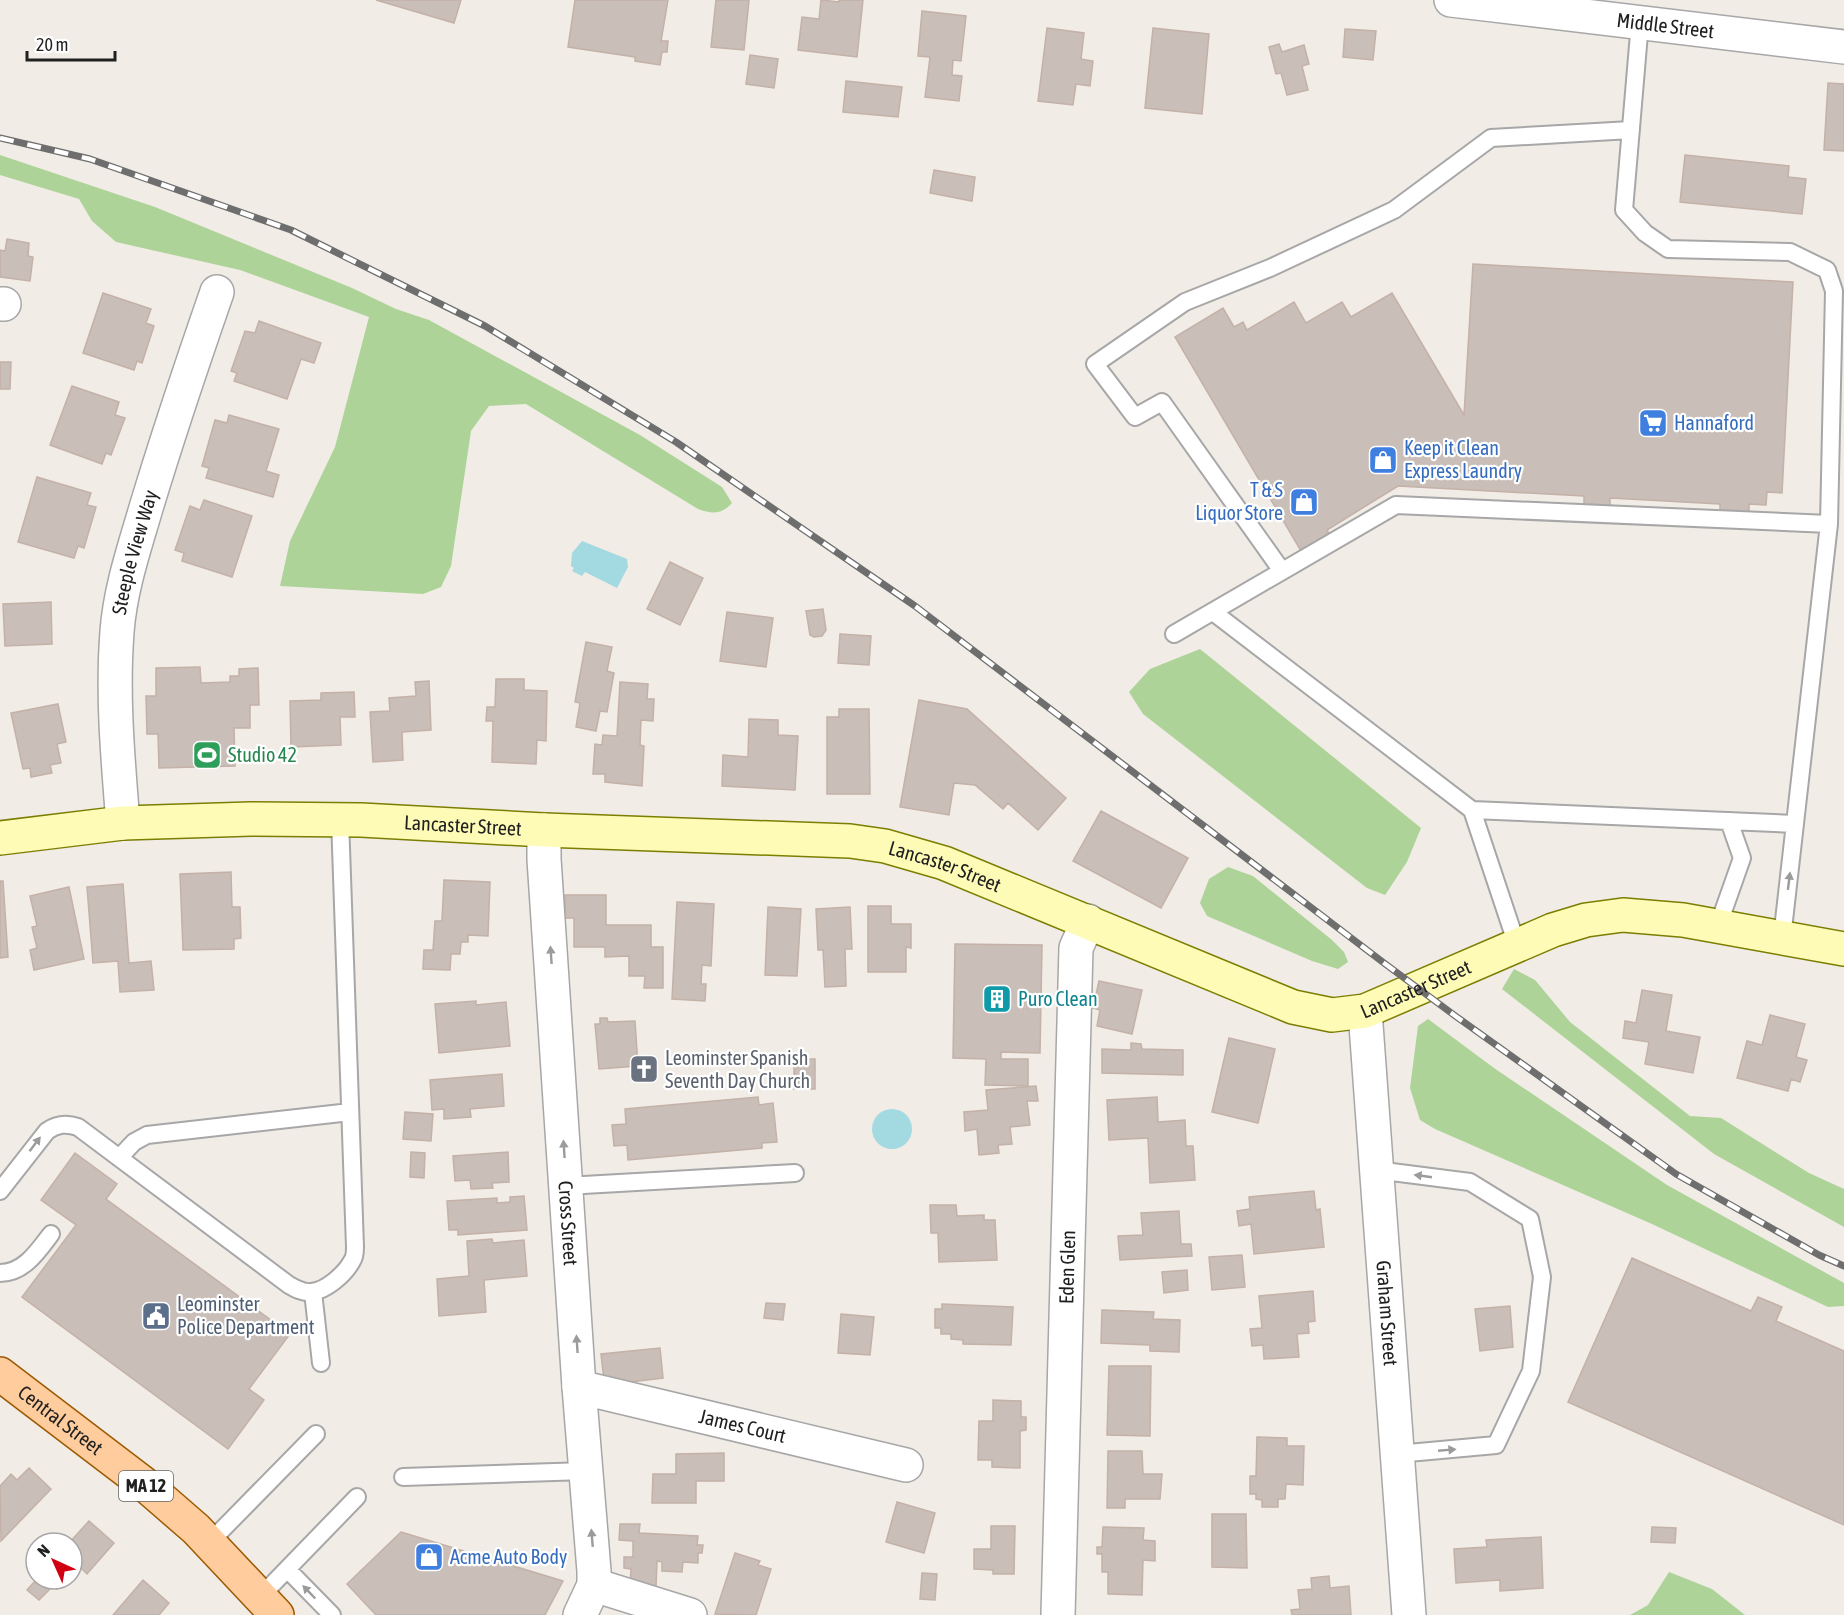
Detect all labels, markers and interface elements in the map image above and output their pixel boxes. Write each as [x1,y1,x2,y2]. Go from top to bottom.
street label: Middle Street [1616,8,1716,42]
scale bar [27,24,116,62]
text: 20 m [36,34,68,55]
supermarket icon: Hannaford [1637,407,1669,439]
place label: Hannaford [1674,411,1754,434]
place label: Keep it Clean Express Laundry [1404,436,1522,482]
shop icon: Keep it Clean Express Laundry [1367,444,1399,476]
place label: T & S Liquor Store [1195,478,1283,524]
shop icon: T & S Liquor Store [1288,486,1320,518]
street label: Steeple View Way [107,487,162,616]
sports icon: Studio 42 [191,739,223,771]
place label: Studio 42 [228,743,297,766]
street label: Lancaster Street [403,810,523,840]
street label: Lancaster Street [886,836,1005,896]
one-way arrow [1784,871,1793,890]
one-way arrow [546,945,555,964]
street label: Lancaster Street [1357,955,1474,1023]
building icon: Puro Clean [981,983,1013,1015]
place label: Puro Clean [1018,987,1098,1010]
place label: Leominster Spanish Seventh Day Church [665,1046,810,1092]
church icon: Leominster Spanish Seventh Day Church [628,1053,660,1085]
one-way arrow [29,1136,41,1152]
one-way arrow [559,1140,569,1159]
one-way arrow [1414,1171,1433,1181]
street label: Cross Street [554,1180,583,1267]
street label: Eden Glen [1054,1230,1079,1304]
street label: Graham Street [1372,1260,1403,1367]
place label: Leominster Police Department [177,1292,315,1338]
public building icon: Leominster Police Department [140,1300,172,1332]
one-way arrow [572,1334,581,1353]
street label: Central Street [14,1380,108,1459]
street label: James Court [697,1404,789,1447]
one-way arrow [1437,1445,1456,1455]
road number: MA 12 [119,1471,173,1501]
one-way arrow [587,1529,597,1548]
north arrow [24,1531,84,1591]
text: N [34,1541,53,1560]
shop icon: Acme Auto Body [413,1541,445,1573]
place label: Acme Auto Body [450,1545,567,1568]
one-way arrow [303,1585,317,1599]

